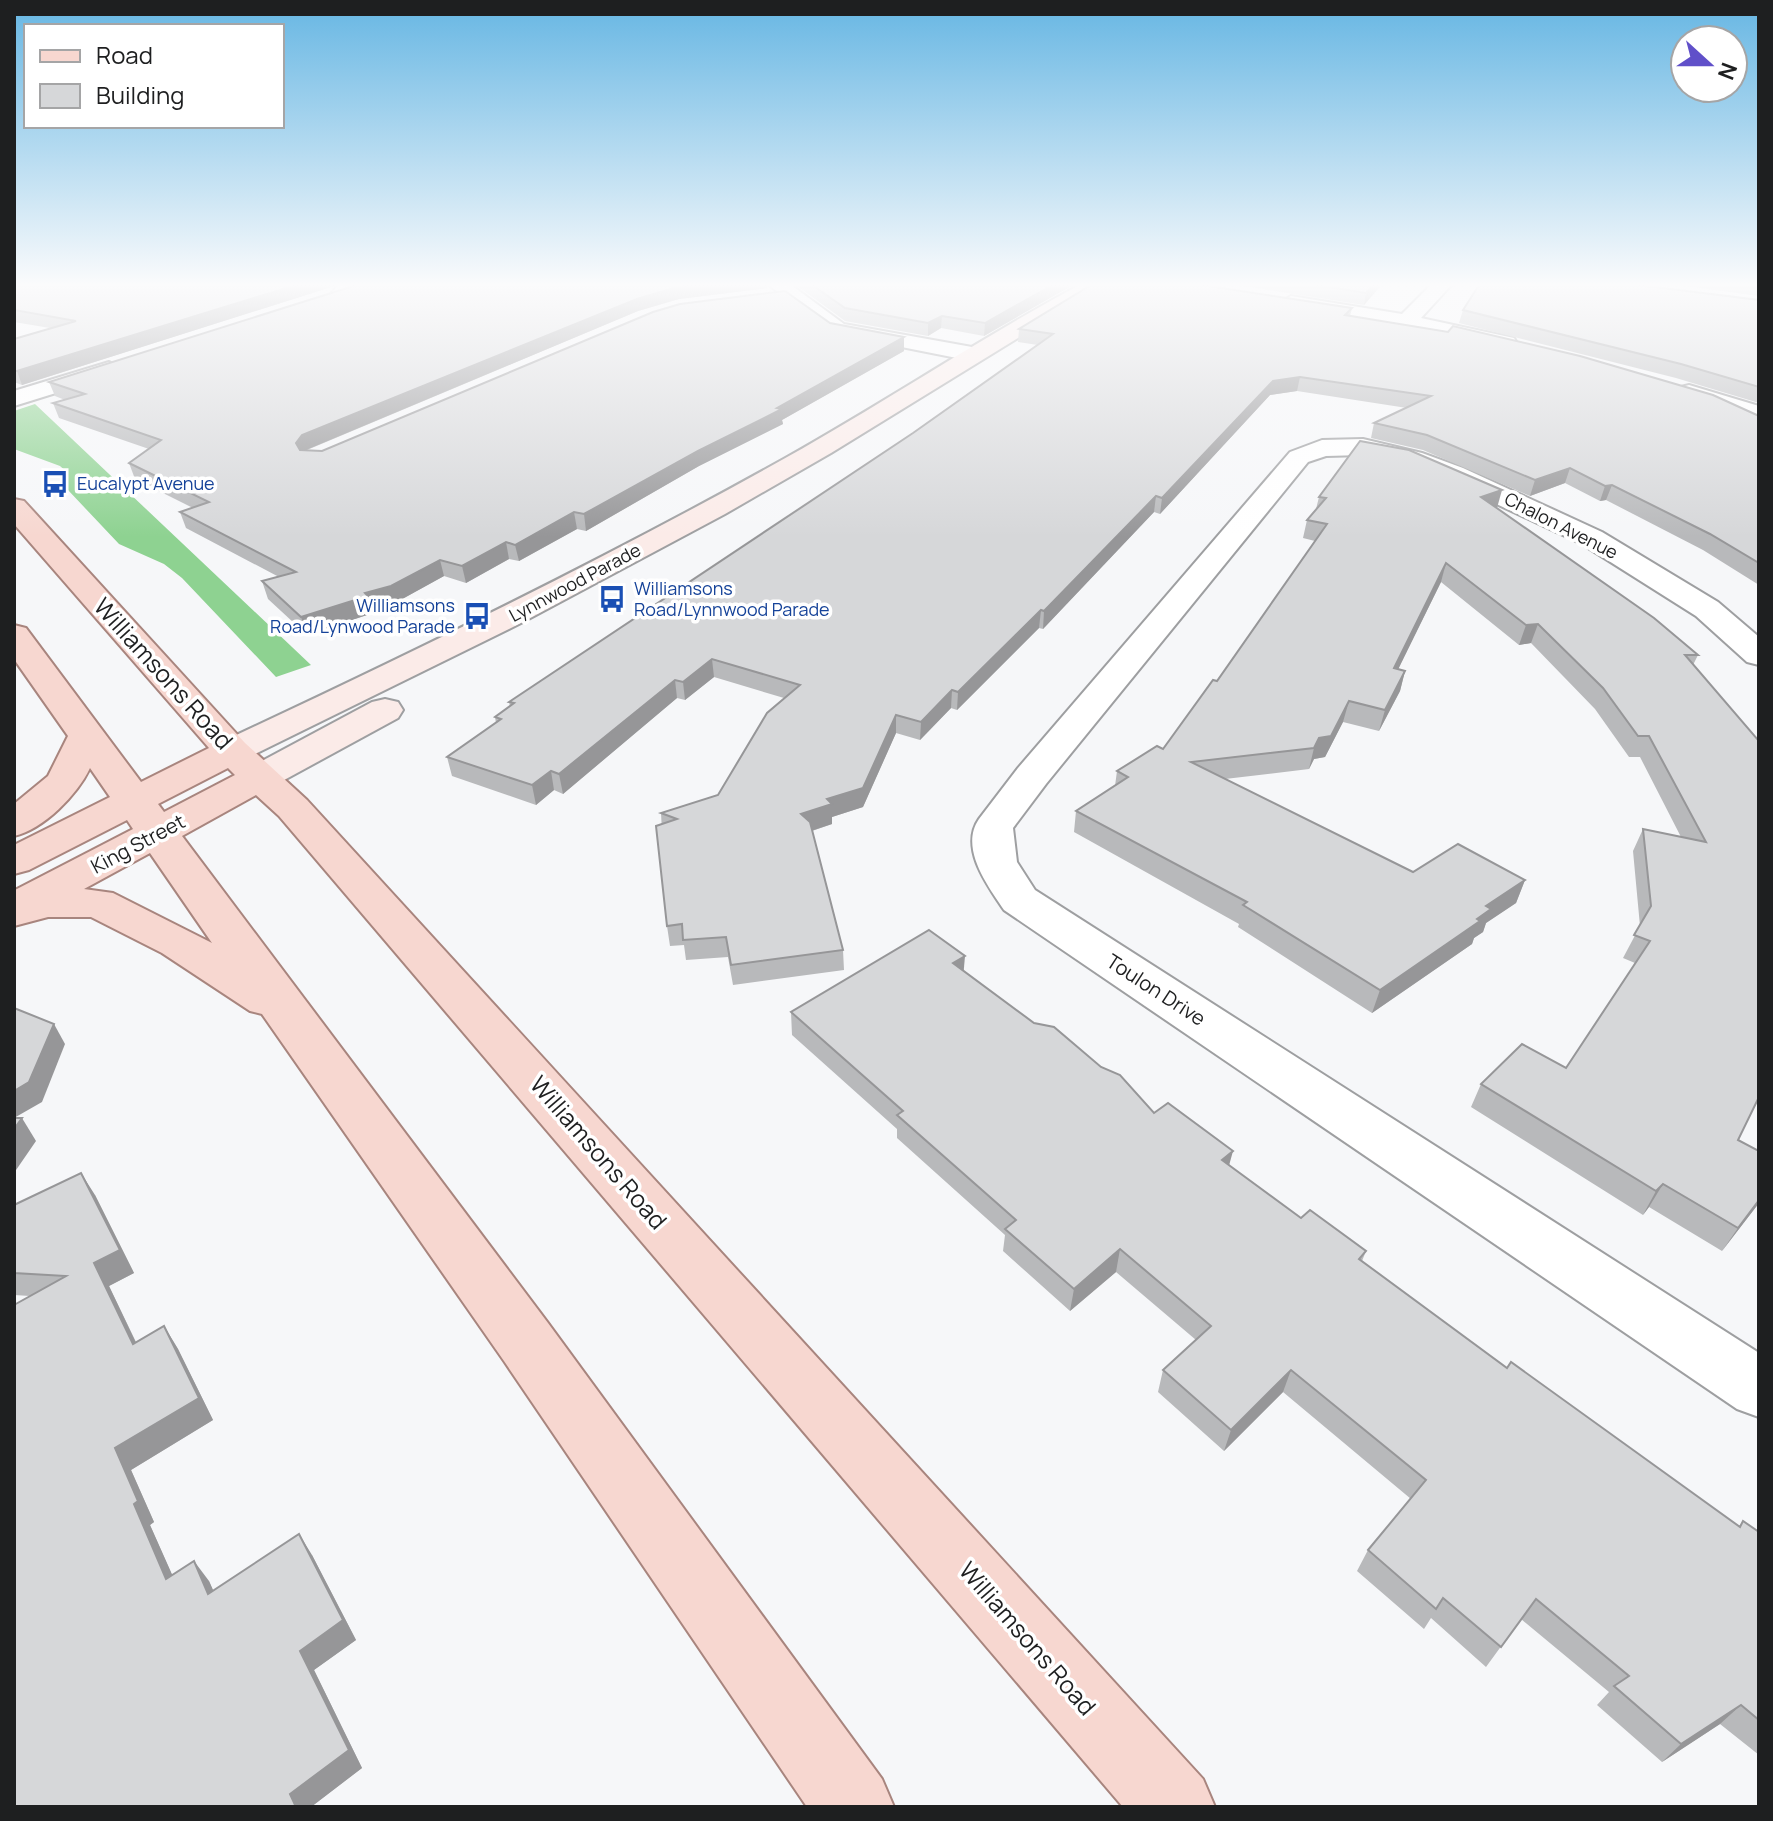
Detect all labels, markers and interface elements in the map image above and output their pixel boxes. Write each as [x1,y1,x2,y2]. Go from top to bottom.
legend [24,24,284,128]
north arrow [1669,24,1749,104]
text: Road [96,38,153,71]
text: N [1711,58,1745,84]
text: Building [96,78,184,111]
bus stop icon: Eucalypt Avenue [40,469,70,499]
place label: Eucalypt Avenue [77,471,215,495]
street label: Chalon Avenue [1501,486,1622,564]
street label: Lynnwood Parade [504,537,645,627]
place label: Williamsons Road/Lynnwood Parade [634,576,830,621]
bus stop icon: Williamsons Road/Lynnwood Parade [597,584,627,614]
street label: Williamsons Road [87,590,241,756]
place label: Williamsons Road/Lynwood Parade [270,593,455,638]
bus stop icon: Williamsons Road/Lynwood Parade [462,601,492,631]
street label: King Street [86,807,190,880]
street label: Toulon Drive [1101,947,1211,1032]
street label: Williamsons Road [523,1068,675,1236]
street label: Williamsons Road [952,1554,1104,1722]

